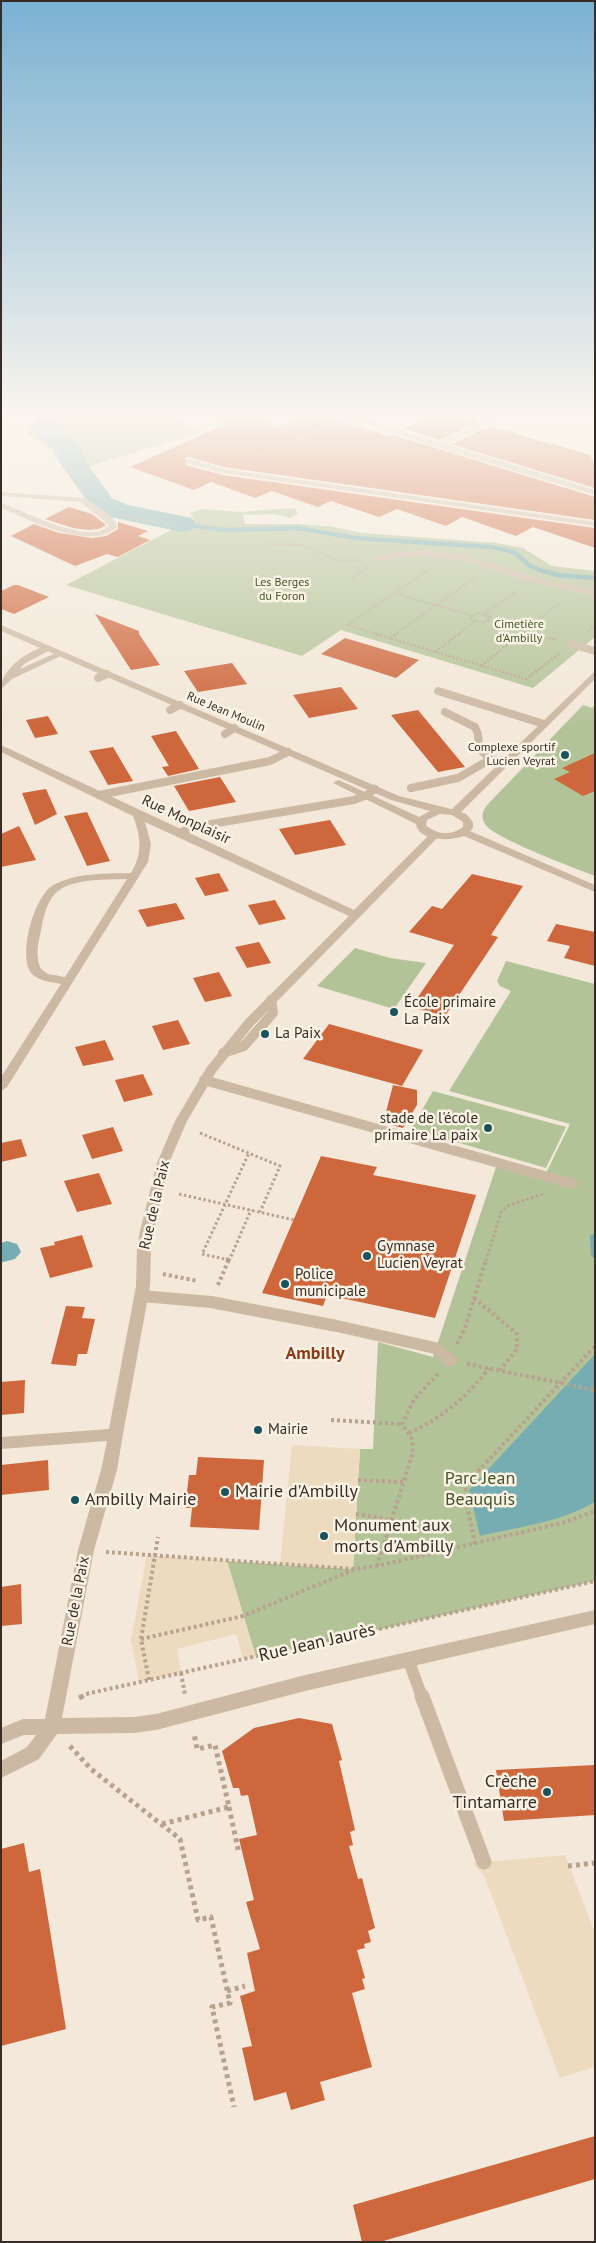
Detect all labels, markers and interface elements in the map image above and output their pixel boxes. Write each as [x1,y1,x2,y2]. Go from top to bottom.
park label: Les Berges du Foron [255,576,309,604]
park label: Cimetière d'Ambilly [494,618,544,646]
street label: Rue Jean Moulin [185,689,267,735]
place label: Complexe sportif Lucien Veyrat [468,741,555,769]
marker: Complexe sportif Lucien Veyrat [559,749,571,761]
street label: Rue Monplaisir [139,792,233,848]
place label: École primaire La Paix [404,994,496,1029]
marker: École primaire La Paix [388,1006,400,1018]
place label: La Paix [275,1025,321,1043]
marker: La Paix [259,1028,271,1040]
place label: stade de l'école primaire La paix [374,1110,478,1145]
marker: stade de l'école primaire La paix [482,1122,494,1134]
street label: Rue de la Paix [136,1159,174,1251]
place label: Gymnase Lucien Veyrat [377,1238,463,1273]
marker: Gymnase Lucien Veyrat [361,1250,373,1262]
place label: Police municipale [295,1266,366,1301]
marker: Police municipale [279,1278,291,1290]
district label: Ambilly [285,1343,345,1365]
place label: Mairie [268,1421,308,1439]
marker: Mairie [252,1424,264,1436]
park label: Parc Jean Beauquis [445,1468,515,1510]
place label: Mairie d'Ambilly [235,1481,358,1503]
marker: Mairie d'Ambilly [219,1486,231,1498]
place label: Ambilly Mairie [85,1489,196,1511]
marker: Ambilly Mairie [69,1494,81,1506]
place label: Monument aux morts d'Ambilly [334,1515,453,1558]
marker: Monument aux morts d'Ambilly [318,1530,330,1542]
street label: Rue de la Paix [58,1555,94,1647]
street label: Rue Jean Jaurès [257,1619,377,1667]
place label: Crèche Tintamarre [452,1771,537,1814]
marker: Crèche Tintamarre [541,1786,553,1798]

